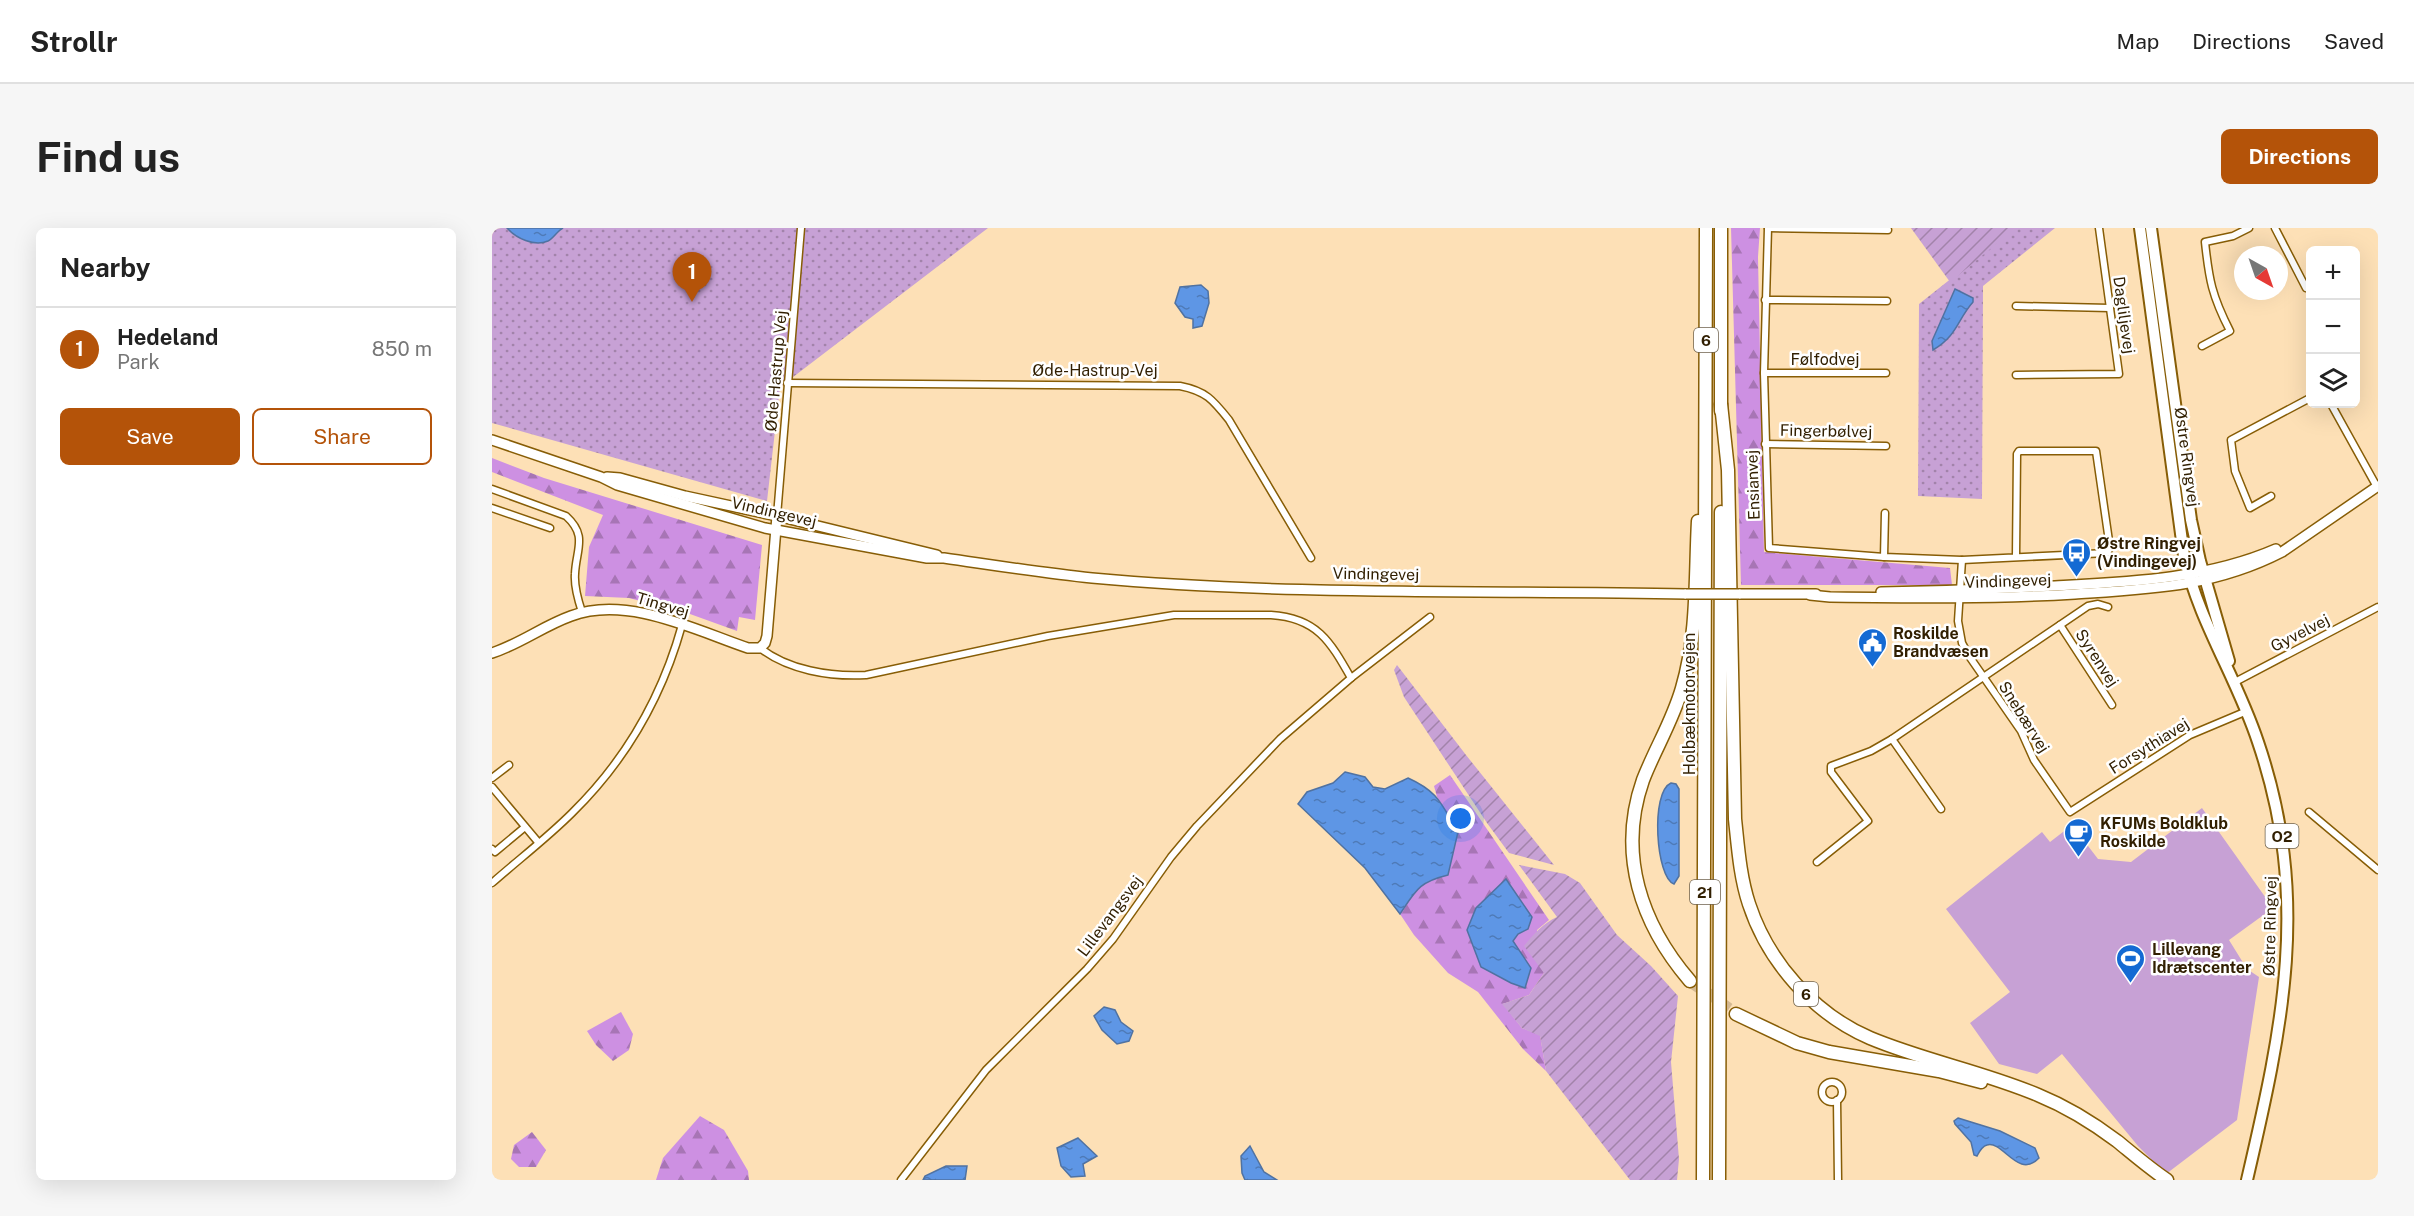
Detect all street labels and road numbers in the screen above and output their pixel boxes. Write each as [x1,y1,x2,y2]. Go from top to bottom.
street label: Dagliljevej [2109,275,2139,355]
street label: Øde Hastrup Vej [761,310,791,432]
road number: 6 [1694,328,1718,352]
street label: Følfodvej [1790,350,1860,369]
street label: Øde-Hastrup-Vej [1032,361,1158,380]
street label: Østre Ringvej [2171,406,2203,508]
street label: Fingerbølvej [1780,421,1872,441]
street label: Ensianvej [1742,450,1764,520]
street label: Vindingevej [730,493,818,531]
street label: Vindingevej [1332,564,1420,584]
street label: Vindingevej [1964,570,2052,592]
street label: Tingvej [634,588,692,622]
street label: Gyvelvej [2268,610,2332,656]
street label: Syrenvej [2071,626,2123,690]
street label: Holbækmotorvejen [1680,633,1699,775]
street label: Snebærvej [1995,678,2053,756]
street label: Forsythiavej [2106,714,2192,778]
road number: O2 [2266,824,2298,848]
street label: Lillevangsvej [1073,872,1147,960]
street label: Østre Ringvej [2260,876,2280,976]
road number: 21 [1690,880,1720,904]
road number: 6 [1794,982,1818,1006]

